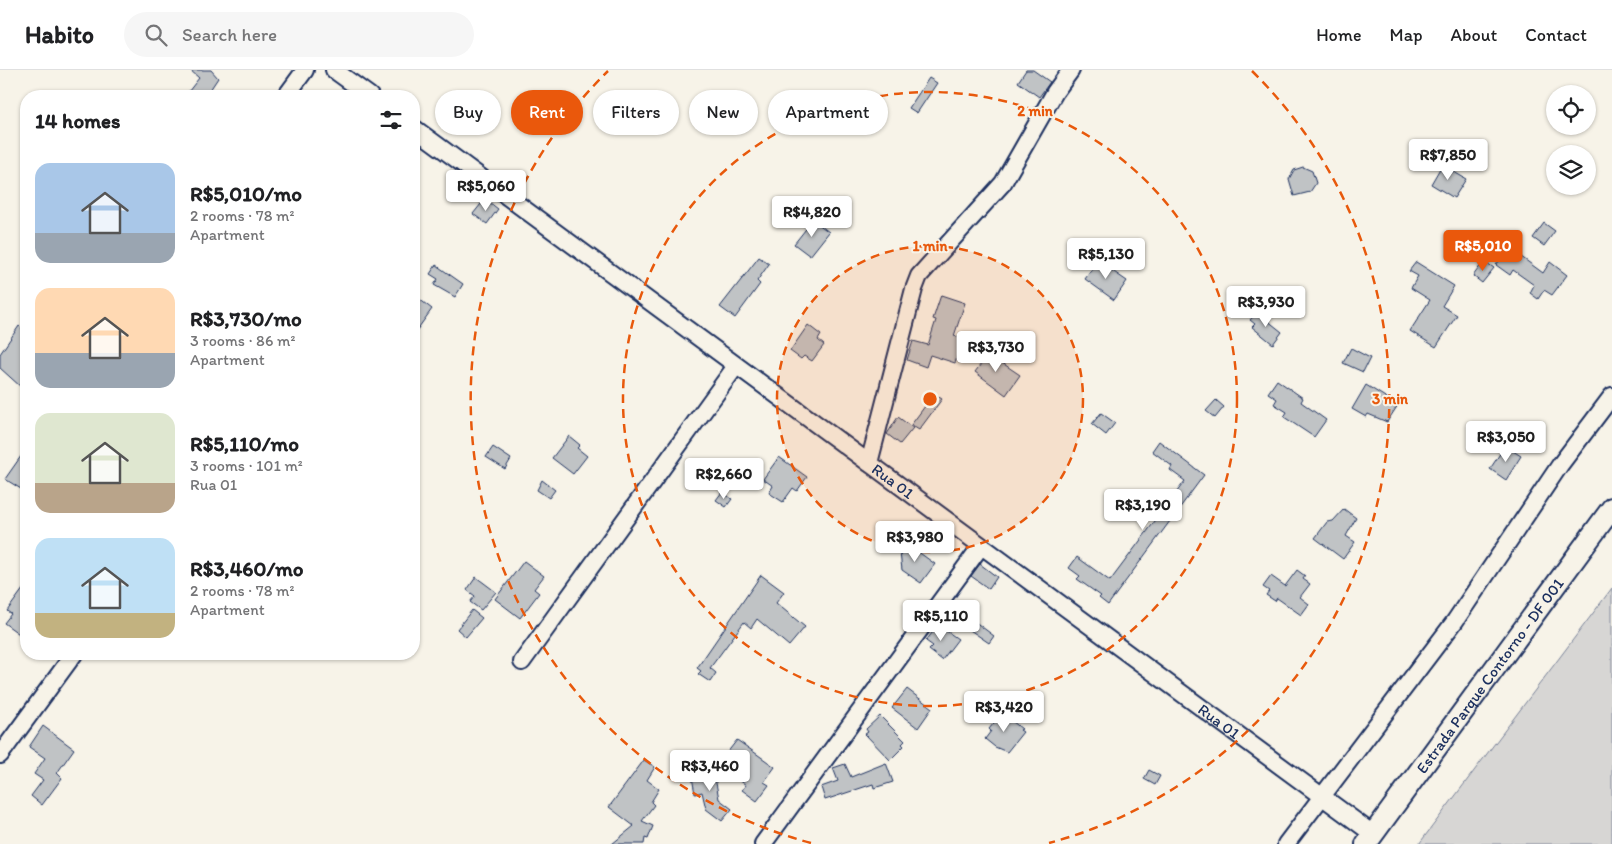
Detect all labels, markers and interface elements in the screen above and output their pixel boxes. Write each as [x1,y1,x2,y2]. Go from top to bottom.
search box [124,12,474,57]
text: Habito [25,20,94,49]
icon: search [142,21,170,49]
text: Search here [182,23,277,46]
text: Home [1316,24,1362,46]
text: Map [1390,24,1423,46]
text: About [1451,24,1497,46]
text: Contact [1525,24,1587,46]
map controls [1546,85,1596,195]
button: locate [1546,85,1596,135]
chip: Buy [435,90,501,135]
chip: Rent [511,90,583,135]
chip: Filters [593,90,679,135]
chip: New [689,90,758,135]
chip: Apartment [768,90,888,135]
text: 2 min [1017,102,1054,120]
icon: filters [377,106,405,134]
text: 14 homes [35,108,120,133]
pin: R$7,850 [1402,138,1494,181]
text: R$7,850 [1420,145,1476,164]
button: layers [1546,145,1596,195]
pin: R$5,060 [440,170,532,212]
text: R$5,060 [457,176,515,195]
text: R$5,010/mo [190,181,302,206]
icon: home [75,183,135,243]
pin: R$4,820 [766,196,858,238]
text: R$4,820 [783,202,841,221]
text: 2 rooms · 78 m² [190,206,295,225]
text: Apartment [190,225,265,244]
pin: R$5,010 [1437,230,1529,272]
text: R$5,010 [1454,236,1512,255]
text: 1 min [913,237,948,255]
pin: R$5,130 [1060,238,1152,280]
text: R$5,130 [1078,244,1134,263]
pin: R$3,930 [1220,286,1312,328]
text: R$3,930 [1237,292,1295,311]
text: R$3,730/mo [190,306,302,331]
icon: home [75,308,135,368]
pin: R$3,730 [950,330,1042,373]
text: 3 rooms · 86 m² [190,331,295,350]
text: R$3,730 [968,337,1024,356]
text: Apartment [190,350,265,369]
centre of rings [921,390,939,408]
text: 3 min [1372,390,1409,408]
pin: R$3,050 [1460,420,1552,463]
text: R$3,050 [1477,427,1535,446]
text: R$5,110/mo [190,431,299,456]
icon: home [75,433,135,493]
text: 3 rooms · 101 m² [190,456,303,475]
pin: R$2,660 [678,458,770,500]
street label: Rua 01 [868,459,918,503]
text: R$2,660 [696,464,752,483]
text: Rua 01 [190,475,237,494]
pin: R$3,190 [1097,488,1189,531]
text: R$3,190 [1115,495,1171,514]
pin: R$3,980 [869,520,961,563]
text: R$3,980 [886,527,944,546]
text: R$3,460/mo [190,556,304,581]
icon: home [75,558,135,618]
street label: Estrada Parque Contorno - DF 001 [1412,574,1568,777]
text: 2 rooms · 78 m² [190,581,295,600]
text: Apartment [190,600,265,619]
pin: R$5,110 [895,600,987,642]
text: R$5,110 [914,606,968,625]
pin: R$3,420 [958,690,1050,733]
text: R$3,420 [975,697,1033,716]
street label: Rua 01 [1195,699,1244,743]
pin: R$3,460 [664,750,756,792]
text: R$3,460 [681,756,739,775]

